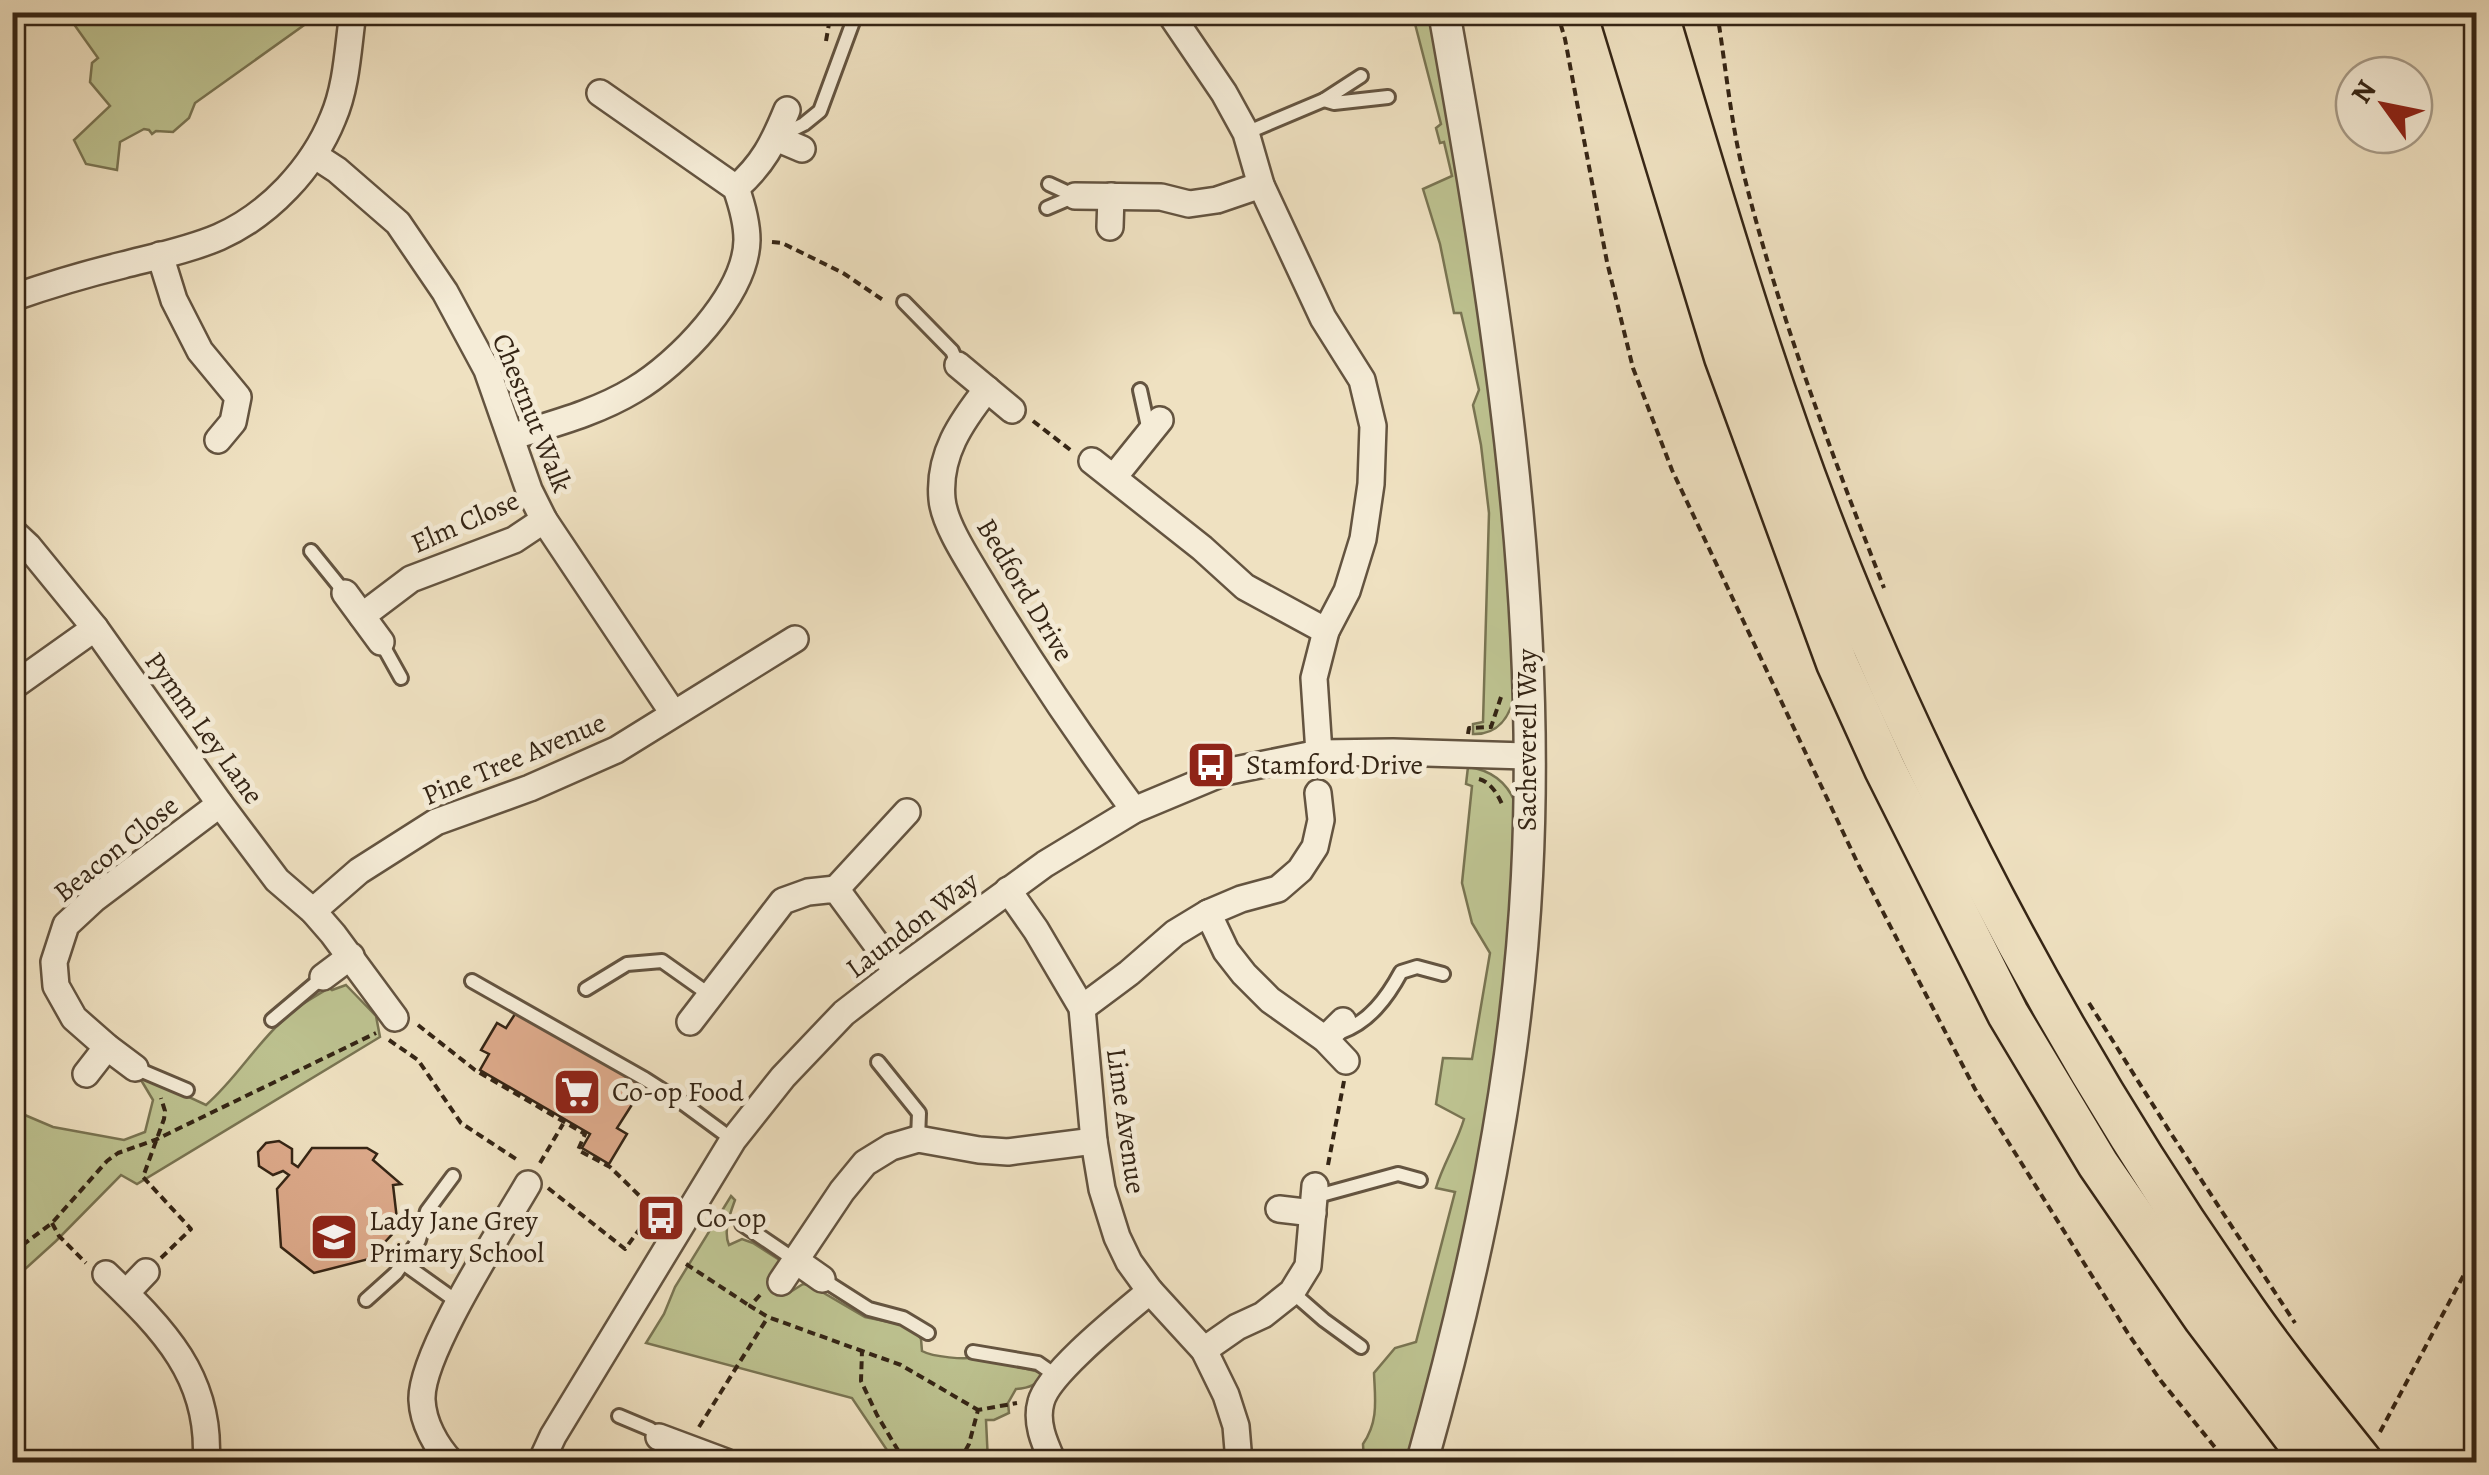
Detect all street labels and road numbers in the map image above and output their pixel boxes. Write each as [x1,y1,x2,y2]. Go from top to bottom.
street label: Chestnut Walk [483,328,581,498]
street label: Elm Close [405,481,525,563]
street label: Bedford Drive [967,511,1083,669]
street label: Pymm Ley Lane [136,644,272,812]
street label: Sacheverell Way [1508,648,1546,831]
street label: Pine Tree Avenue [417,703,611,815]
street label: Beacon Close [46,787,186,911]
street label: Laundon Way [838,862,986,987]
street label: Lime Avenue [1097,1046,1155,1196]

